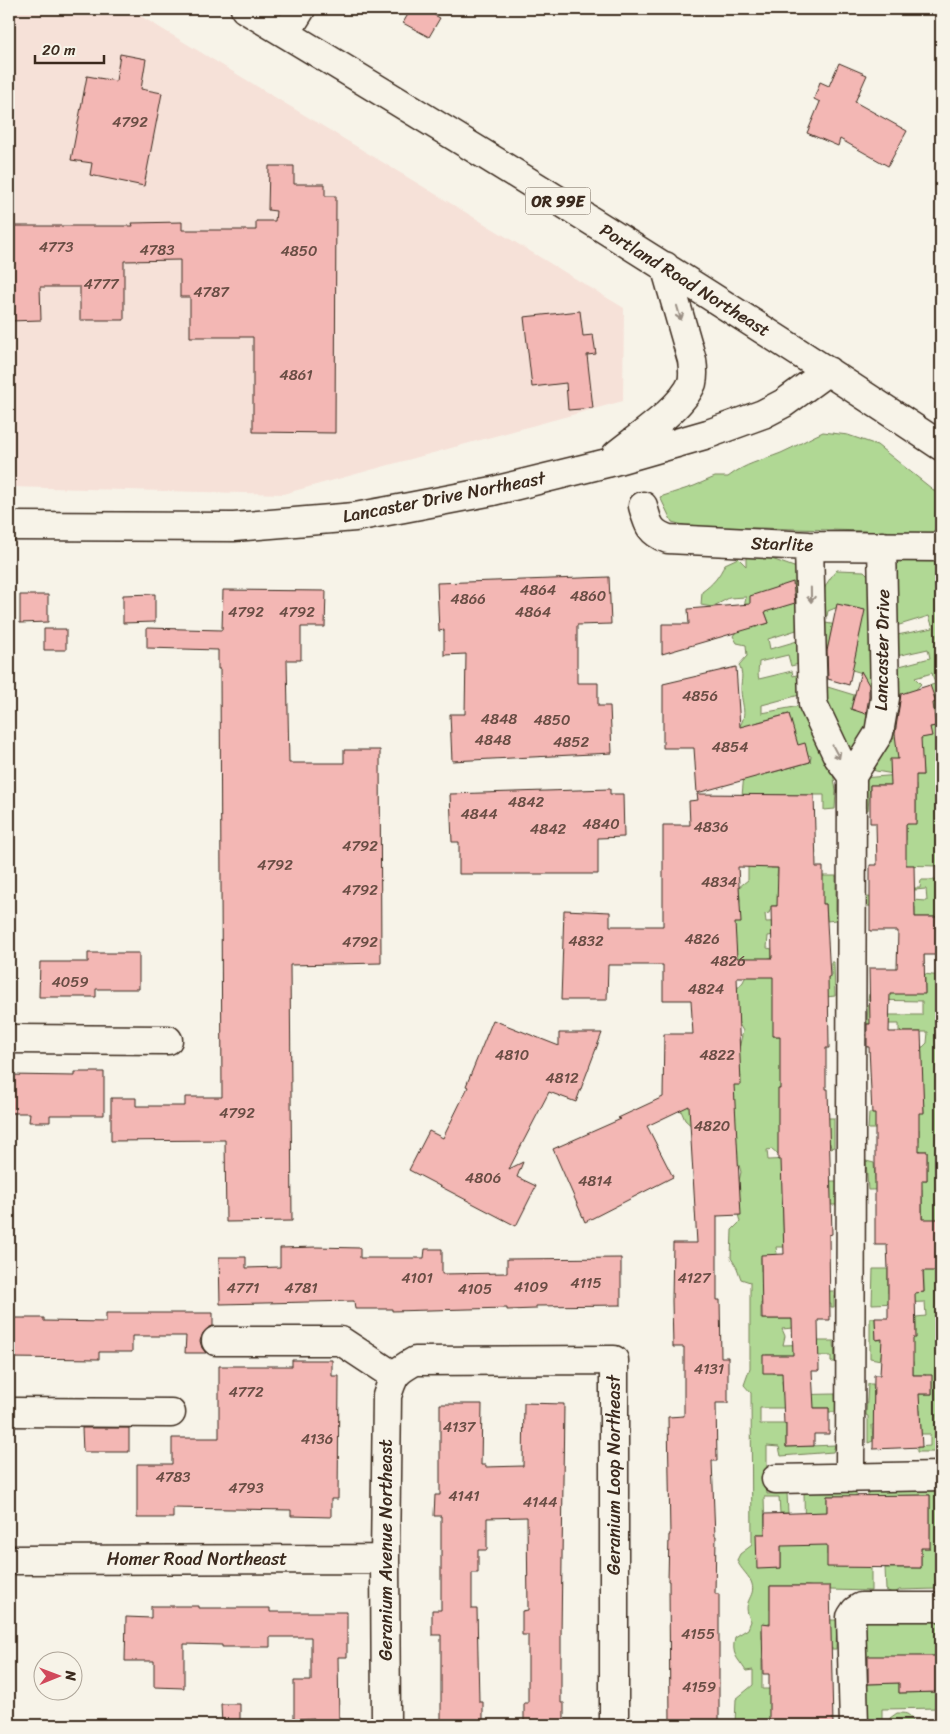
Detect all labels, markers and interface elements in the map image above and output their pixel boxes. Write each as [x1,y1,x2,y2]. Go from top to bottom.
scale bar [35,32,104,64]
text: 20 m [42,37,76,63]
house number: 4792 [112,109,148,135]
road number: OR 99E [526,188,590,215]
street label: Portland Road Northeast [593,214,777,346]
house number: 4773 [39,234,73,260]
house number: 4783 [139,237,175,263]
house number: 4850 [280,238,318,264]
house number: 4777 [83,271,120,297]
house number: 4787 [193,279,230,305]
one-way arrow [674,305,684,321]
house number: 4861 [279,362,313,388]
street label: Lancaster Drive Northeast [340,462,549,532]
street label: Starlite [750,527,814,561]
house number: 4864 [520,577,556,603]
house number: 4860 [570,583,606,609]
house number: 4866 [450,586,486,612]
one-way arrow [806,587,815,603]
street label: Lancaster Drive [865,589,899,711]
house number: 4792 [228,599,264,625]
house number: 4792 [279,599,315,625]
house number: 4864 [515,599,551,625]
house number: 4856 [682,683,718,709]
house number: 4848 [481,706,517,732]
house number: 4850 [533,707,571,733]
house number: 4848 [475,727,511,753]
house number: 4852 [553,729,589,755]
house number: 4854 [712,734,748,760]
one-way arrow [831,745,841,759]
house number: 4842 [508,789,545,815]
house number: 4844 [460,801,498,827]
house number: 4840 [582,811,620,837]
house number: 4836 [693,814,729,840]
house number: 4842 [530,816,567,842]
house number: 4792 [342,833,378,859]
house number: 4792 [257,852,293,878]
house number: 4834 [701,869,737,895]
house number: 4792 [342,877,378,903]
house number: 4826 [684,926,720,952]
house number: 4832 [568,928,604,954]
house number: 4792 [342,929,378,955]
house number: 4826 [710,948,746,974]
house number: 4059 [51,969,89,995]
house number: 4824 [688,976,724,1002]
house number: 4810 [495,1042,529,1068]
house number: 4822 [699,1042,735,1068]
house number: 4812 [545,1065,579,1091]
house number: 4792 [219,1100,255,1126]
house number: 4820 [694,1113,730,1139]
house number: 4806 [465,1165,501,1191]
house number: 4814 [578,1168,612,1194]
house number: 4101 [401,1265,433,1291]
house number: 4127 [677,1265,712,1291]
house number: 4115 [570,1270,602,1296]
house number: 4109 [514,1274,548,1300]
house number: 4771 [227,1275,259,1301]
house number: 4781 [284,1275,318,1301]
house number: 4105 [458,1276,492,1302]
house number: 4131 [694,1356,724,1382]
street label: Geranium Loop Northeast [598,1374,630,1575]
house number: 4772 [228,1379,264,1405]
house number: 4137 [443,1414,477,1440]
house number: 4136 [301,1426,333,1452]
street label: Geranium Avenue Northeast [370,1439,402,1661]
house number: 4783 [155,1464,191,1490]
house number: 4793 [228,1475,264,1501]
house number: 4141 [448,1483,480,1509]
house number: 4144 [523,1489,557,1515]
street label: Homer Road Northeast [107,1543,287,1575]
house number: 4155 [681,1621,715,1647]
north arrow [32,1652,82,1702]
text: N [58,1670,83,1681]
house number: 4159 [682,1674,716,1700]

